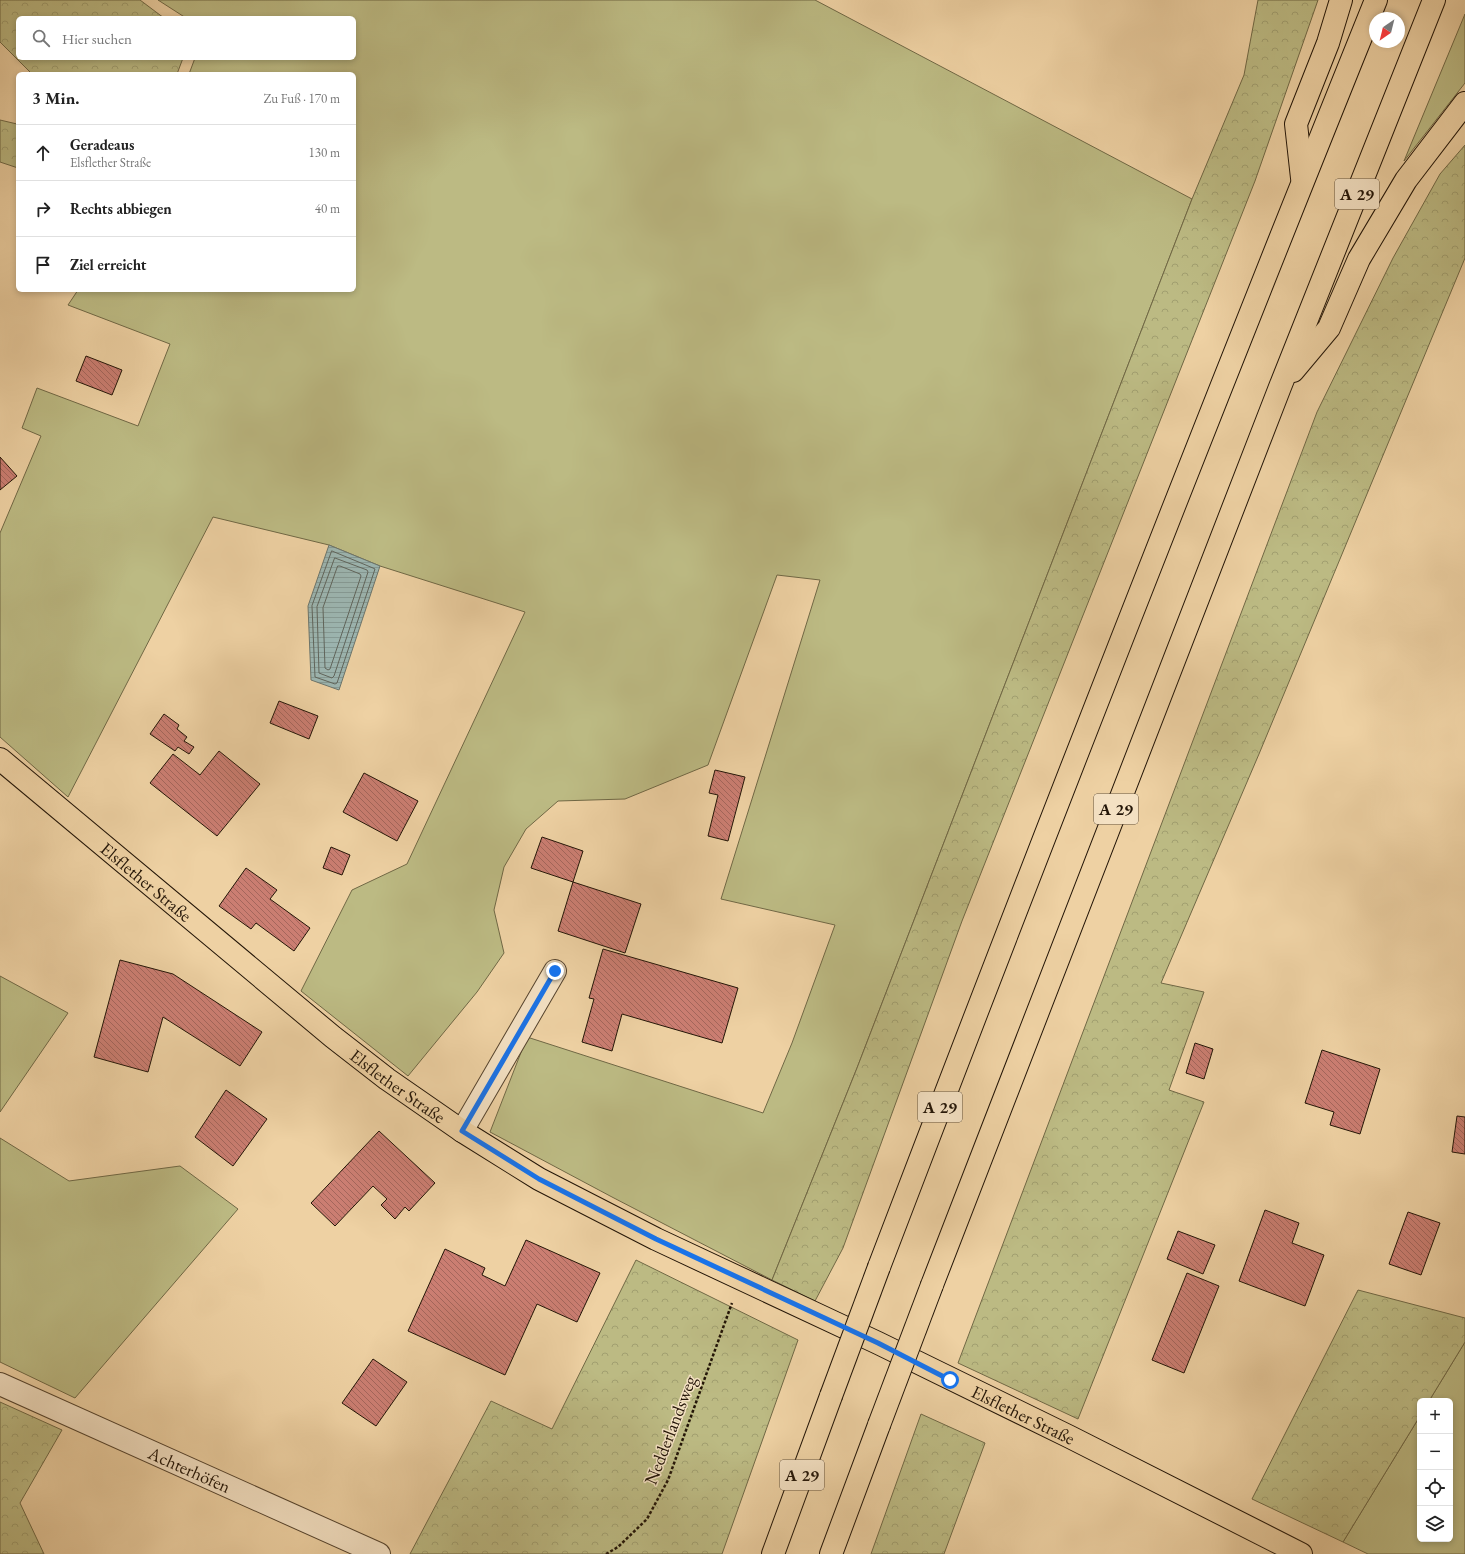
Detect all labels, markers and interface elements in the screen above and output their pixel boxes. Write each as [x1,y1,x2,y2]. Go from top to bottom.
north arrow [1369,12,1405,48]
search box [16,16,356,60]
icon: search [30,27,52,49]
text: Hier suchen [62,29,132,48]
text: 3 Min. [32,87,79,109]
text: Zu Fuß · 170 m [263,90,340,107]
text: Geradeaus [70,135,134,154]
icon: ahead [32,142,54,164]
text: 130 m [309,144,340,161]
text: Elsflether Straße [70,154,151,171]
road number: A 29 [1335,179,1379,209]
icon: right [32,198,54,220]
text: Rechts abbiegen [70,199,172,218]
text: 40 m [315,200,340,217]
icon: arrive [32,254,54,276]
text: Ziel erreicht [70,255,146,274]
road number: A 29 [1094,794,1138,824]
street label: Elsflether Straße [96,837,197,926]
route end [546,962,564,980]
street label: Elsflether Straße [346,1043,450,1128]
road number: A 29 [918,1092,962,1122]
route start [941,1371,959,1389]
street label: Nedderlandsweg [639,1372,701,1488]
street label: Elsflether Straße [968,1379,1079,1449]
map controls [1417,1398,1453,1542]
button: + [1417,1398,1453,1434]
button: − [1417,1434,1453,1470]
street label: Achterhöfen [144,1440,235,1498]
road number: A 29 [780,1460,824,1490]
button: locate [1417,1470,1453,1506]
button: layers [1417,1506,1453,1542]

